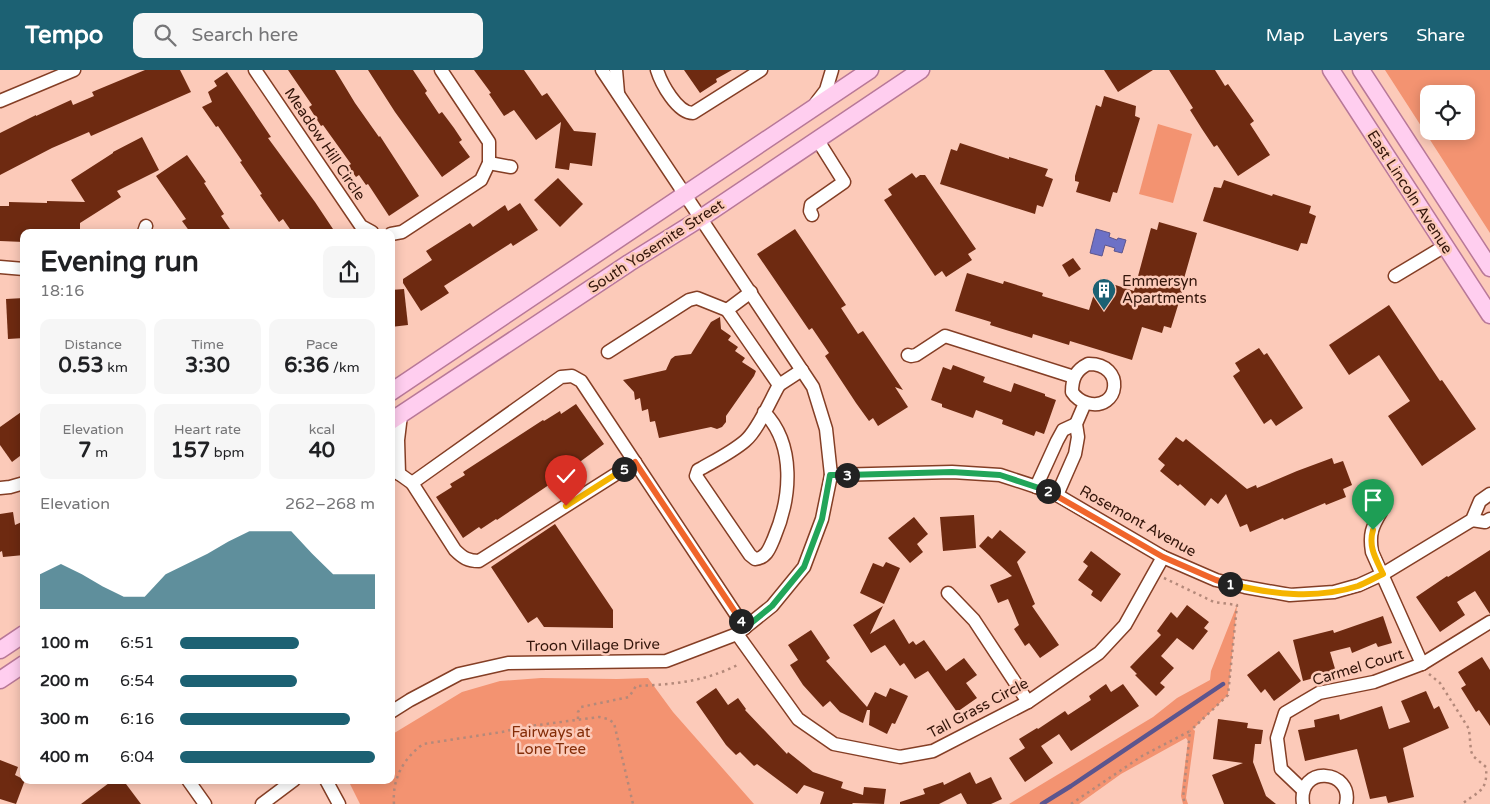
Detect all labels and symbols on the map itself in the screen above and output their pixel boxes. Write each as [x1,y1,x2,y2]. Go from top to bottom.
street label: Meadow Hill Circle [281,84,369,204]
street label: East Lincoln Avenue [1363,127,1457,257]
street label: South Yosemite Street [585,195,727,297]
place label: Emmersyn Apartments [1122,272,1207,307]
building icon: Emmersyn Apartments [1091,277,1117,311]
pin [545,455,587,506]
pin: 5 [612,456,636,482]
pin: 3 [834,462,860,488]
pin: 2 [1036,478,1060,504]
pin [1352,479,1394,530]
street label: Rosemont Avenue [1076,481,1200,561]
pin: 1 [1218,572,1242,596]
pin: 4 [728,608,754,634]
street label: Troon Village Drive [526,635,660,655]
street label: Carmel Court [1310,645,1406,689]
street label: Tall Grass Circle [925,674,1031,742]
park label: Fairways at Lone Tree [511,723,591,758]

